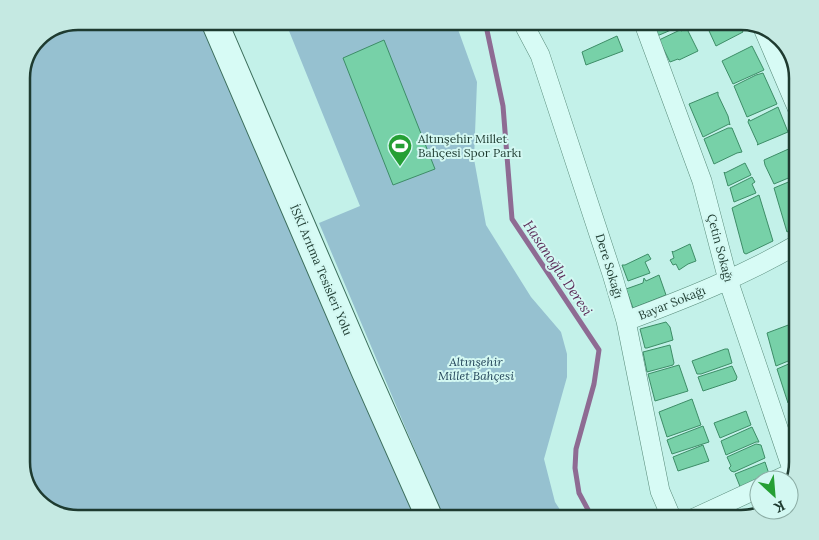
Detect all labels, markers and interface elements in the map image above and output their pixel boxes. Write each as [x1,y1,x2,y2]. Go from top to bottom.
place label: Altınşehir Millet Bahçesi Spor Parkı [417,131,521,160]
sports icon: Altınşehir Millet Bahçesi Spor Parkı [387,133,413,167]
street label: İSKİ Arıtma Tesisleri Yolu [287,202,356,338]
street label: Çetin Sokağı [704,212,737,284]
water label: Hasanoğlu Deresi [519,217,597,320]
street label: Dere Sokağı [593,232,626,300]
street label: Bayar Sokağı [636,282,708,323]
park label: Altınşehir Millet Bahçesi [438,354,514,383]
north arrow [749,470,799,520]
text: K [771,496,788,517]

